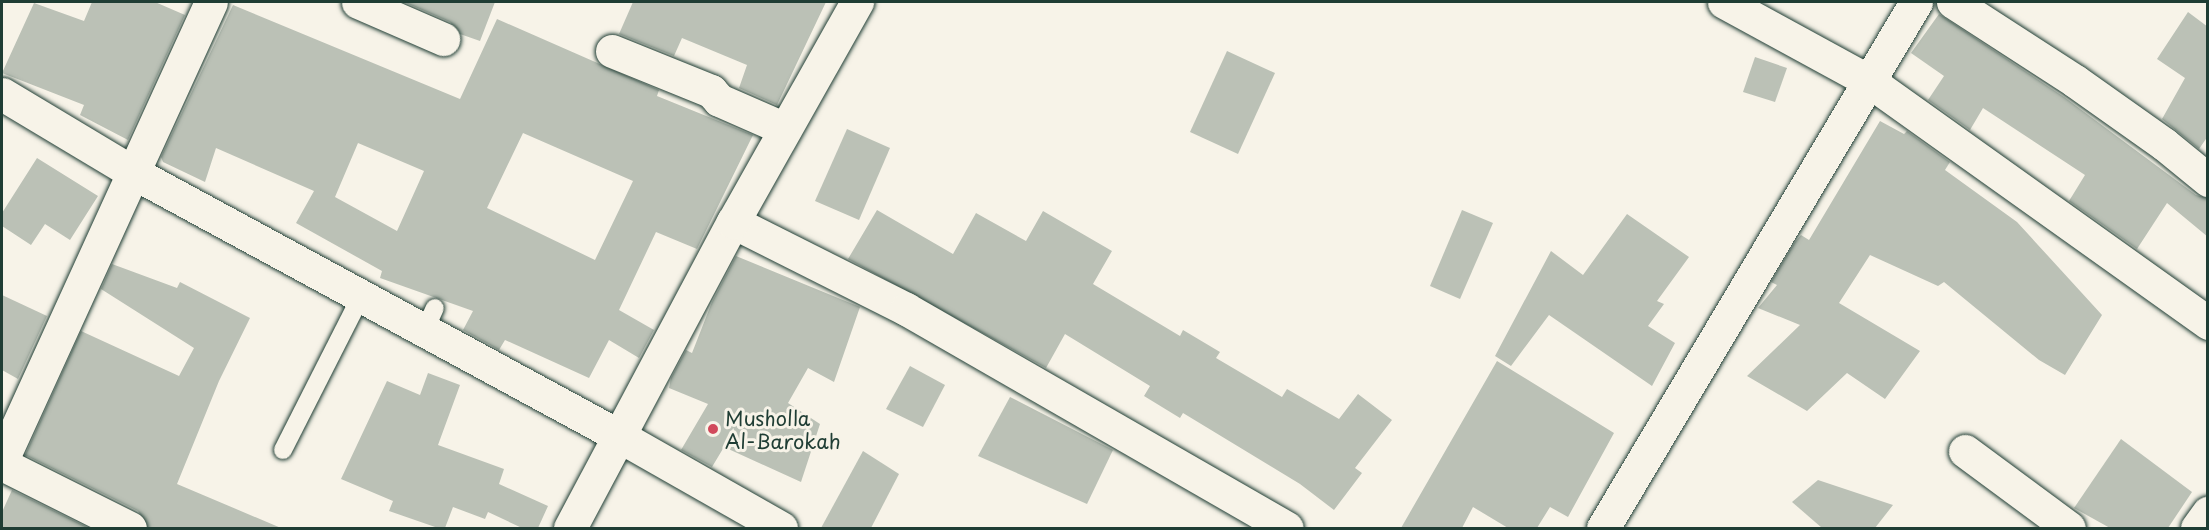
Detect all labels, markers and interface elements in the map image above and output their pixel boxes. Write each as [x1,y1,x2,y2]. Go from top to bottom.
place label: Musholla Al-Barokah [725,406,841,453]
marker: Musholla Al-Barokah [706,422,720,436]

